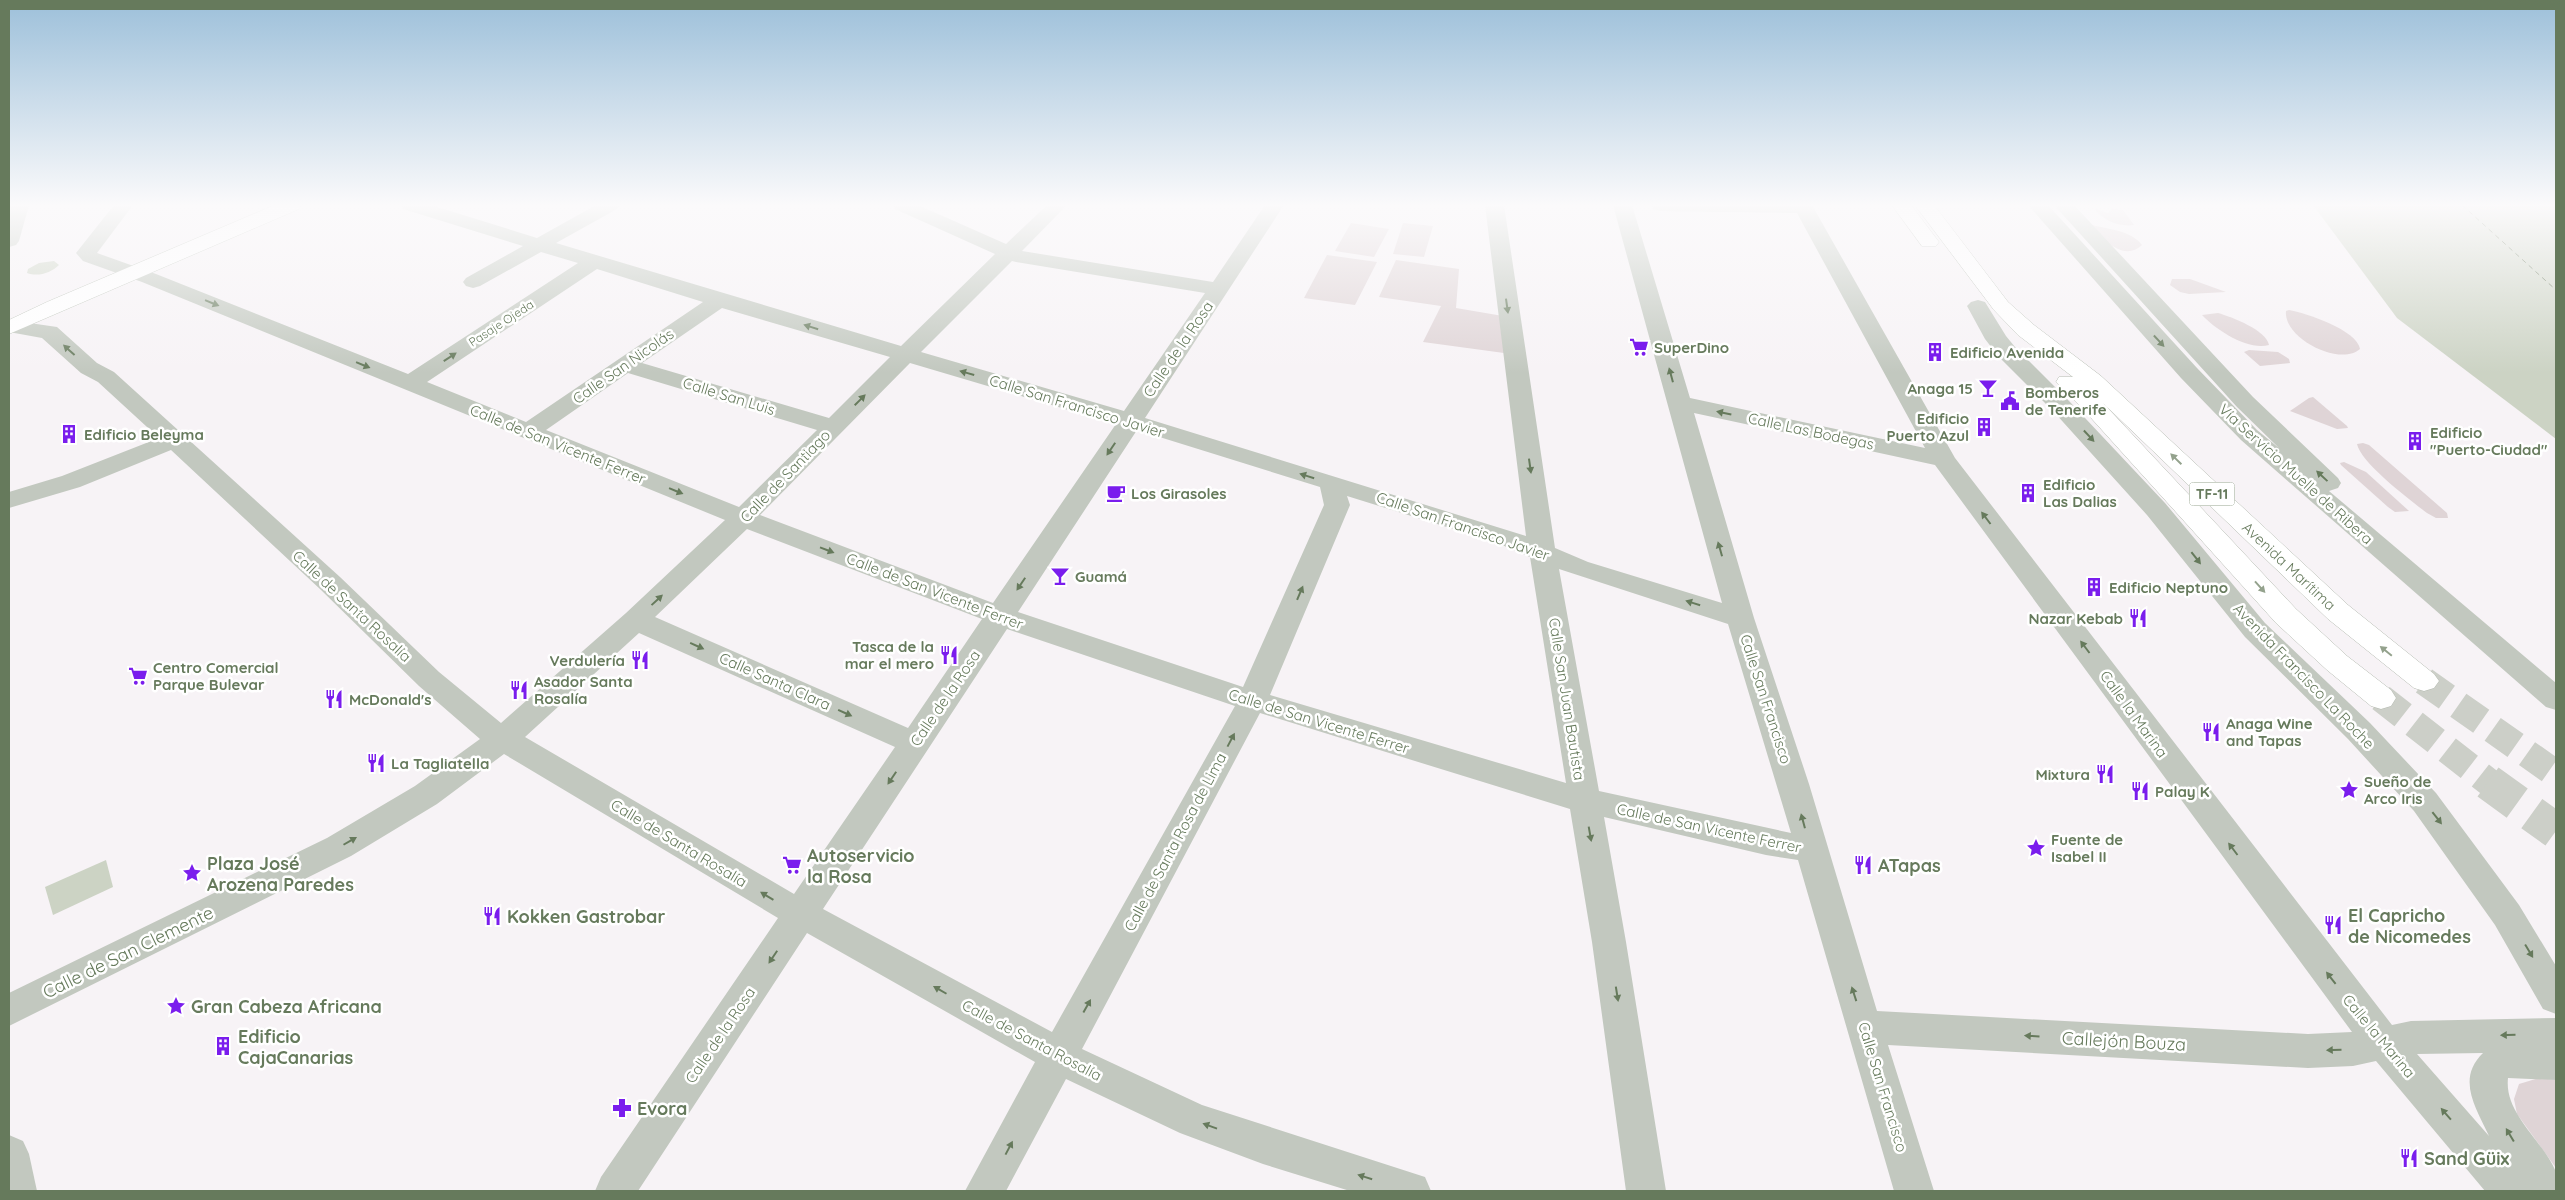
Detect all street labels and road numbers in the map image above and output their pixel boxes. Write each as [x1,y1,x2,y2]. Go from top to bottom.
street label: Pasaje Ojeda [466,296,536,350]
street label: Calle de la Rosa [1139,297,1217,401]
street label: Calle San Nicolás [569,324,677,408]
street label: Calle San Francisco Javier [987,370,1167,442]
street label: Calle San Luis [681,373,777,419]
street label: Calle de San Vicente Ferrer [467,400,649,488]
street label: Vía Servicio Muelle de Ribera [2215,400,2377,548]
street label: Calle Las Bodegas [1746,408,1876,454]
street label: Calle de Santiago [736,426,834,526]
road number: TF-11 [2190,482,2234,506]
street label: Calle San Francisco Javier [1374,487,1552,565]
street label: Avenida Marítima [2238,518,2340,614]
street label: Calle de Santa Rosalía [289,546,415,666]
street label: Calle de San Vicente Ferrer [844,548,1026,634]
street label: Avenida Francisco La Roche [2229,599,2379,753]
street label: Calle San Juan Bautista [1545,616,1589,782]
street label: Calle San Francisco [1736,632,1796,766]
street label: Calle de la Rosa [906,646,984,750]
street label: Calle Santa Clara [716,648,834,714]
street label: Calle la Marina [2096,667,2172,761]
street label: Calle de San Vicente Ferrer [1226,684,1412,758]
street label: Calle de Santa Rosa de Lima [1120,750,1230,934]
street label: Calle de Santa Rosalía [608,795,750,891]
street label: Calle de San Vicente Ferrer [1615,799,1803,857]
street label: Calle de San Clemente [39,901,217,1003]
street label: Calle de la Rosa [681,983,759,1087]
street label: Calle la Marina [2339,990,2419,1082]
street label: Calle de Santa Rosalía [959,995,1105,1085]
street label: Calle San Francisco [1854,1020,1912,1154]
street label: Callejón Bouza [2061,1026,2187,1056]

